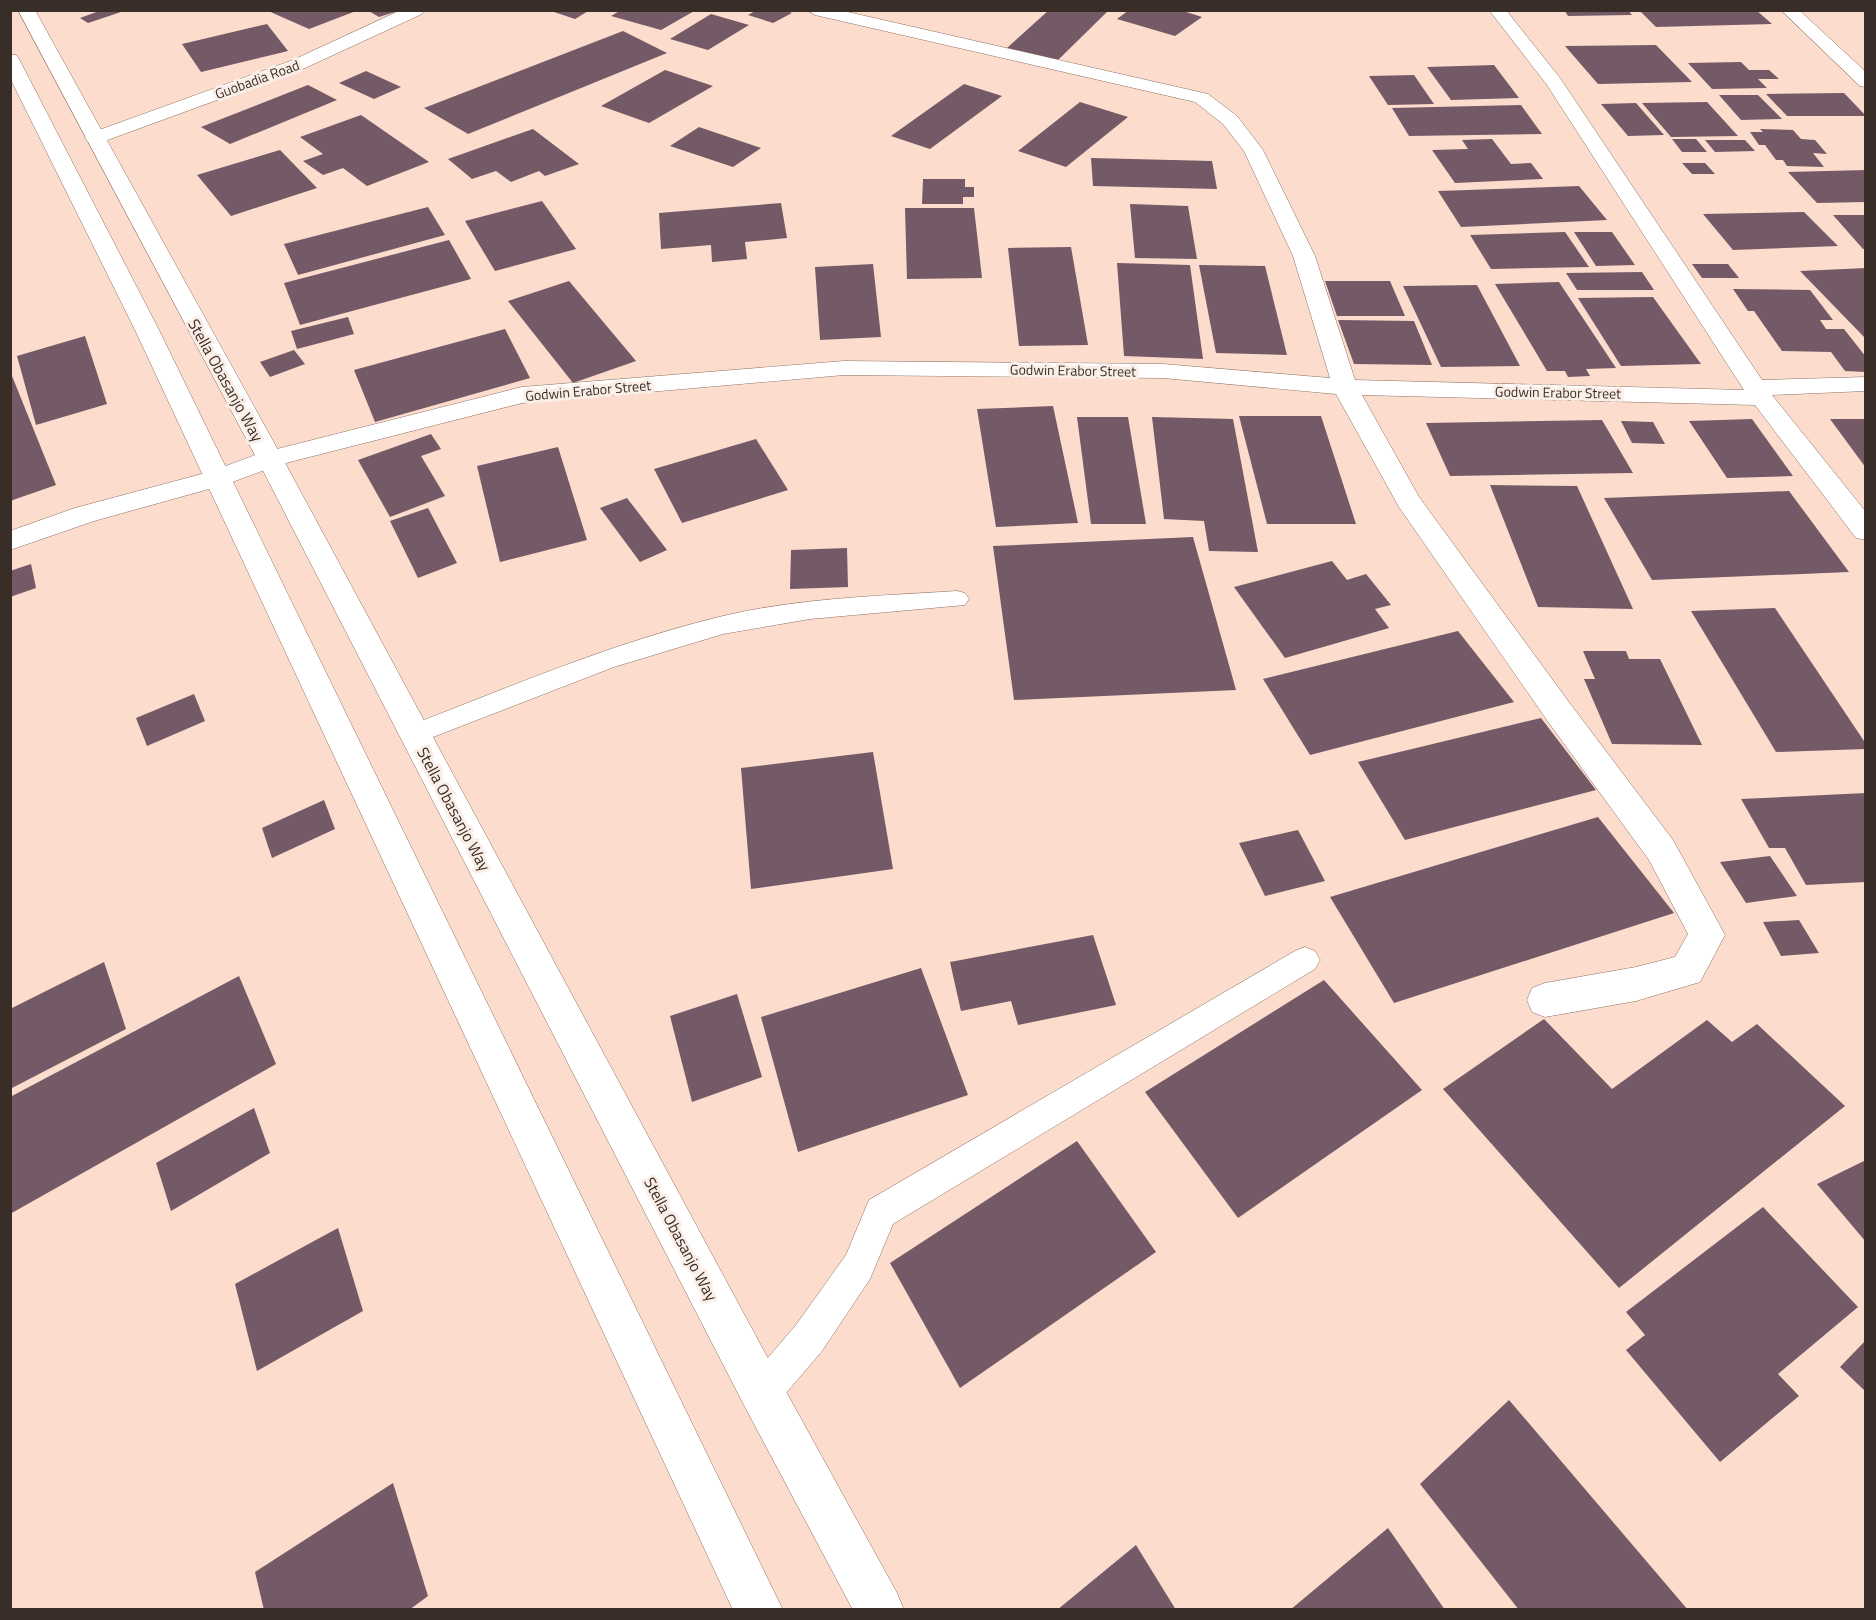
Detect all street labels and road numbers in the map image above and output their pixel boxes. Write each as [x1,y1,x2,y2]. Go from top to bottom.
street label: Guobadia Road [212,54,302,104]
street label: Stella Obasanjo Way [182,314,270,446]
street label: Godwin Erabor Street [1010,358,1136,382]
street label: Godwin Erabor Street [524,374,652,406]
street label: Godwin Erabor Street [1495,380,1621,404]
street label: Stella Obasanjo Way [411,743,497,875]
street label: Stella Obasanjo Way [638,1173,724,1305]

